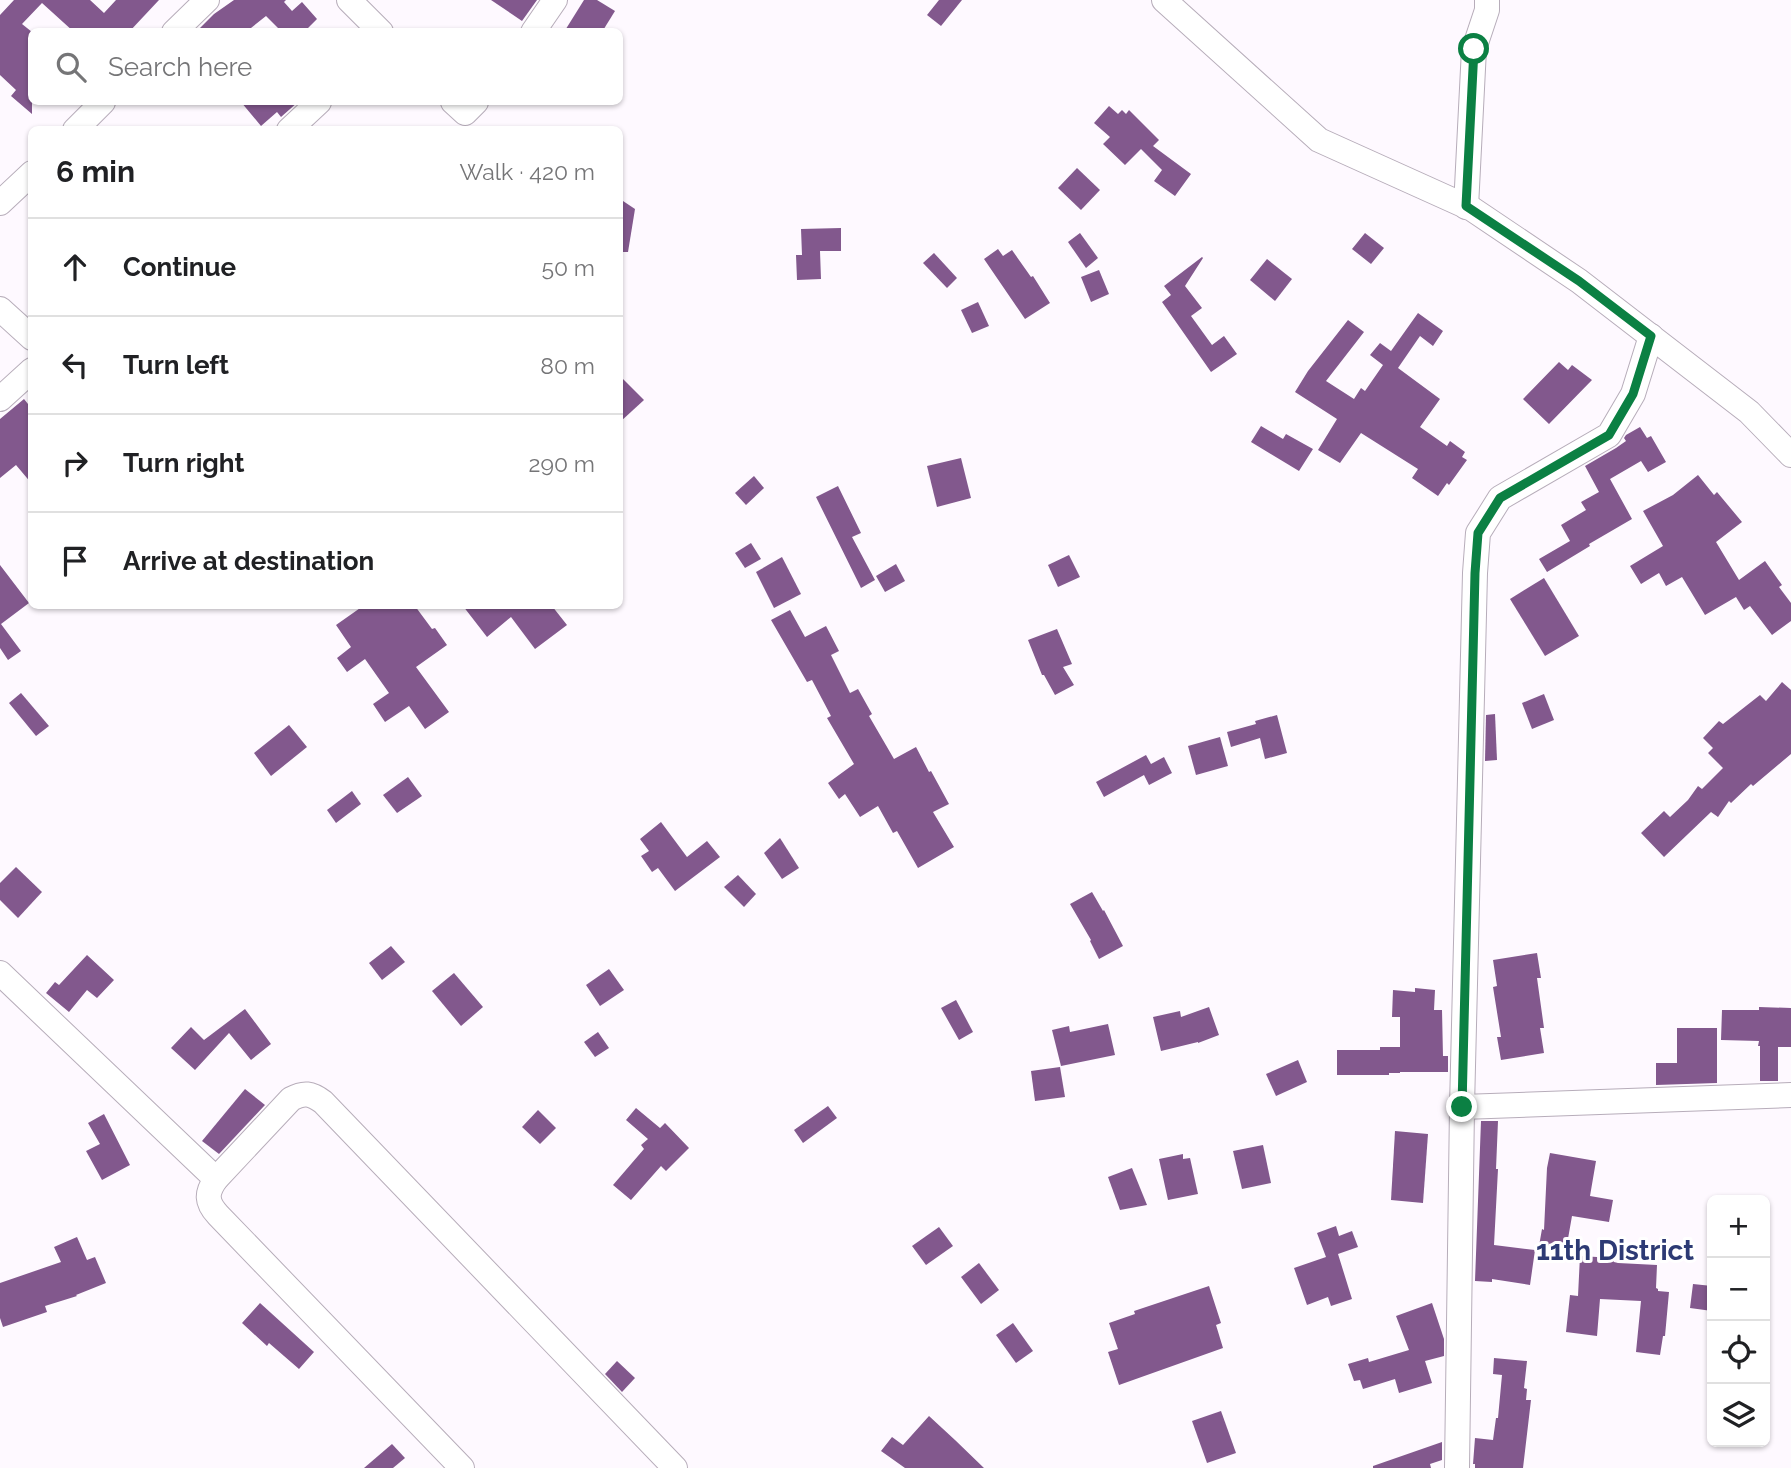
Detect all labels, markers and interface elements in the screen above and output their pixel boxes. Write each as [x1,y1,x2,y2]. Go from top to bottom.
search box [28,28,623,105]
route start [1458,33,1489,64]
icon: search [52,48,90,86]
text: Search here [108,52,252,82]
text: 6 min [56,154,135,189]
text: Walk · 420 m [459,158,595,185]
icon: ahead [56,248,94,286]
text: Continue [123,252,236,282]
text: 50 m [541,254,595,281]
icon: left [56,346,94,384]
text: Turn left [123,350,229,380]
text: 80 m [540,352,595,379]
icon: right [56,444,94,482]
text: Turn right [123,448,244,478]
text: 290 m [528,450,595,477]
icon: arrive [56,542,94,580]
text: Arrive at destination [123,546,374,576]
route end [1446,1091,1477,1122]
map controls [1707,1195,1770,1447]
button: + [1707,1195,1770,1258]
district label: 11th District [1536,1234,1694,1267]
button: − [1707,1258,1770,1321]
button: locate [1707,1321,1770,1384]
button: layers [1707,1384,1770,1447]

